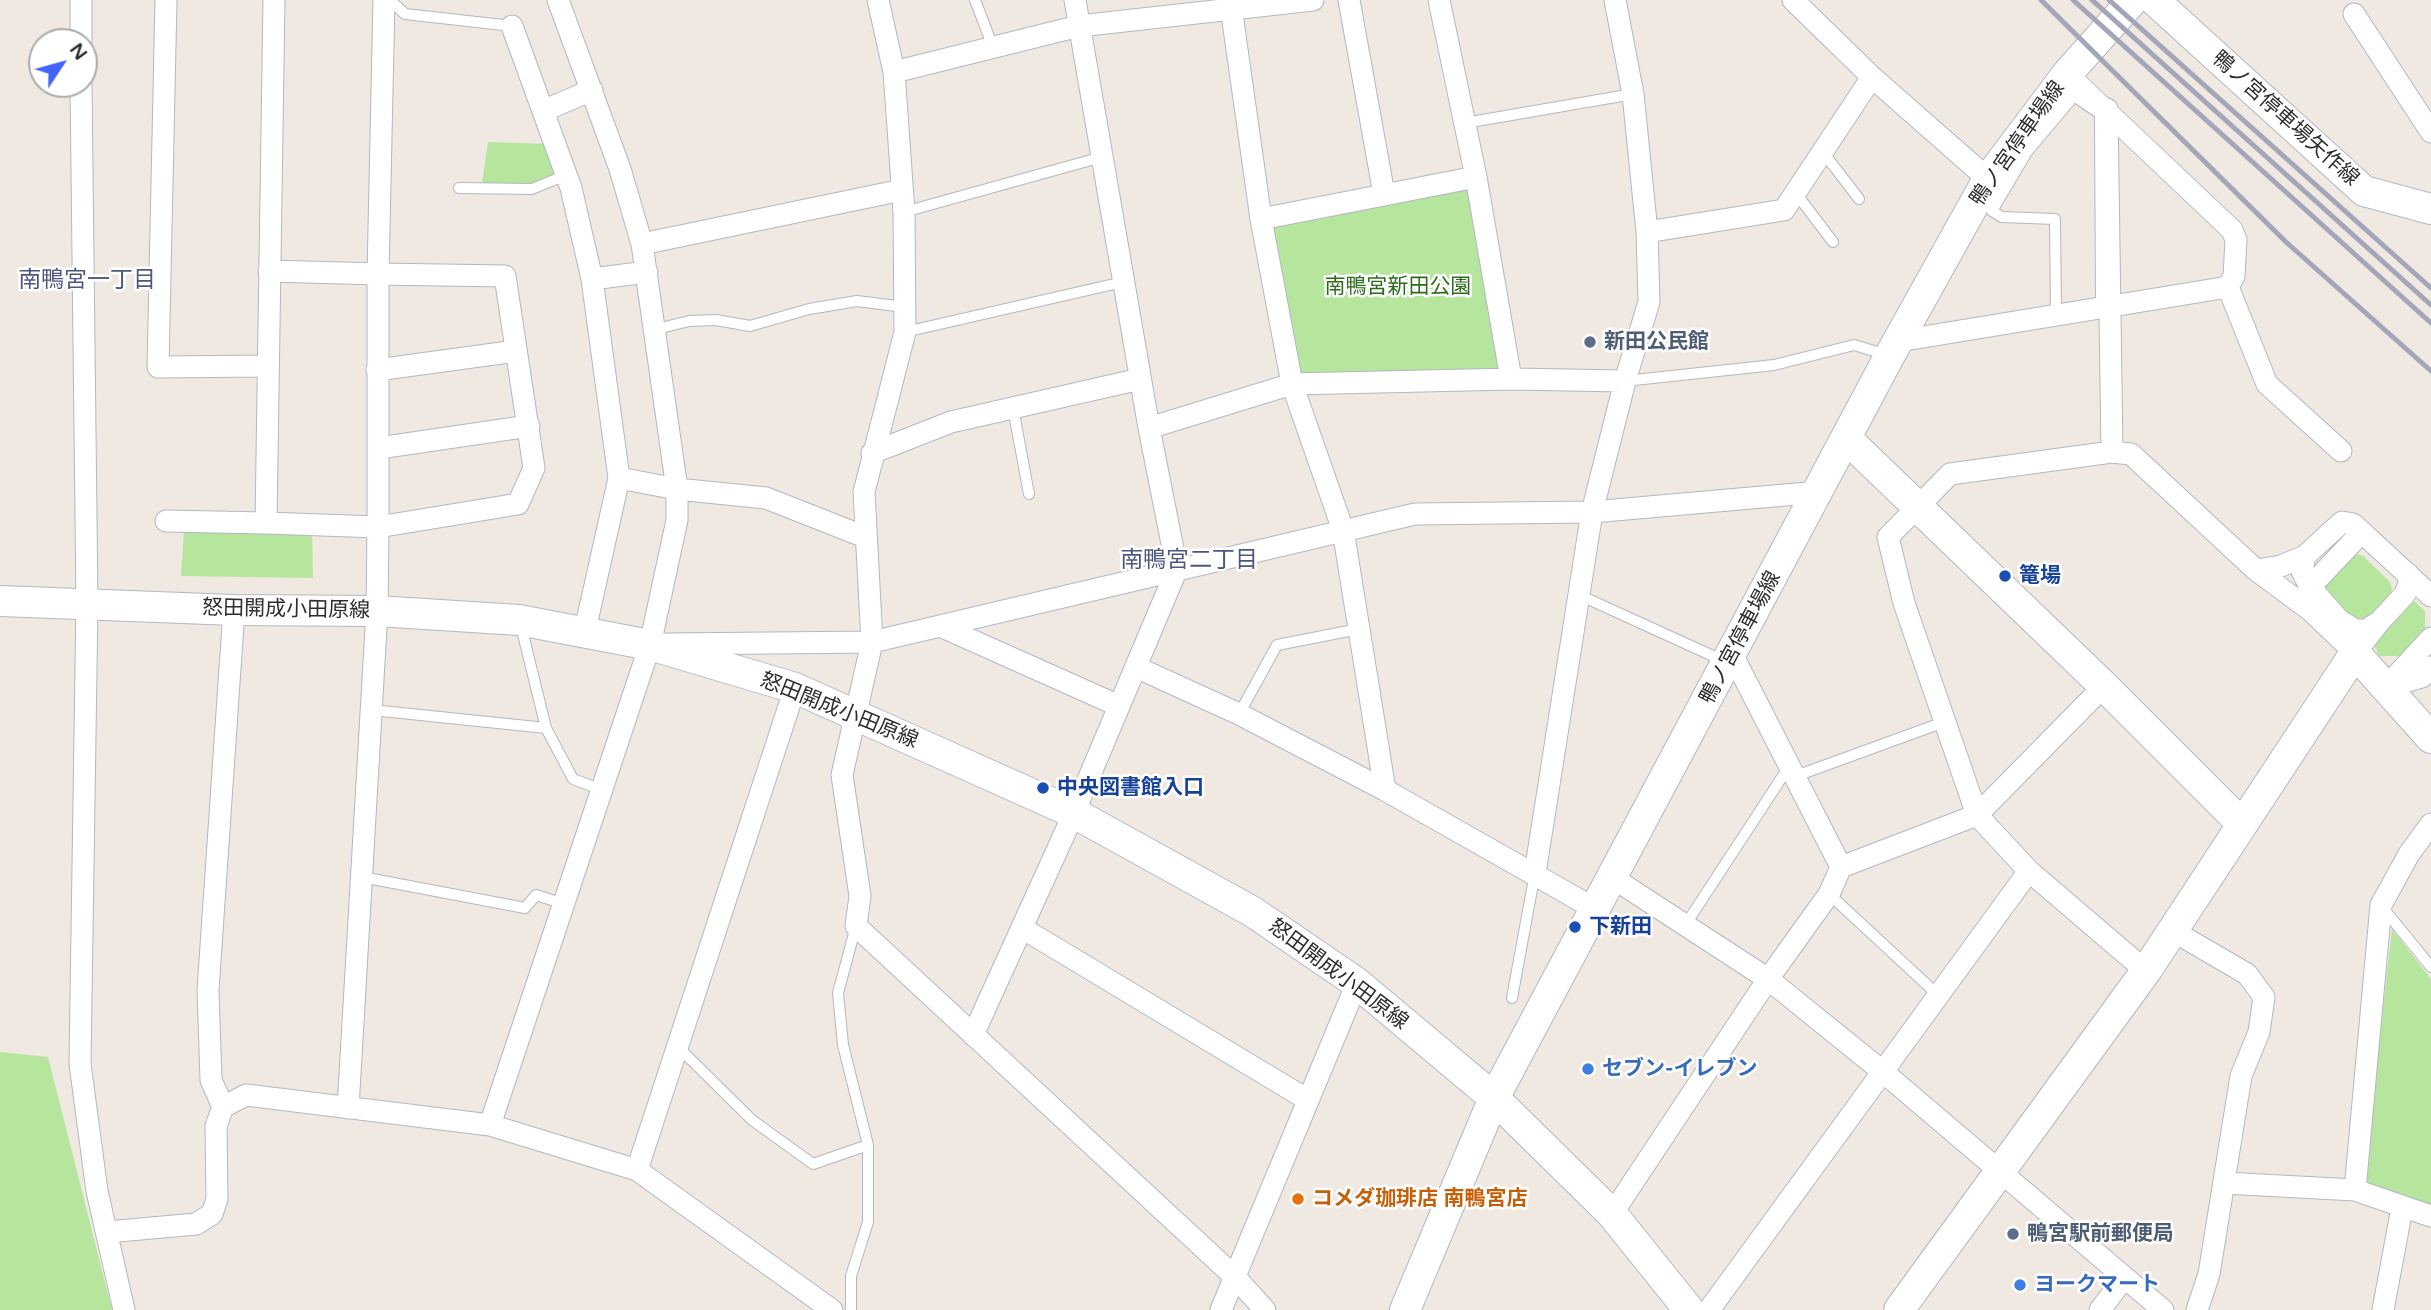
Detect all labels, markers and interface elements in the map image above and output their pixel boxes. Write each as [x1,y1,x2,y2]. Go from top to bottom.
north arrow [28,28,98,98]
text: N [65,39,92,64]
street label: 鴨ノ宮停車場矢作線 [2206,46,2364,192]
street label: 鴨ノ宮停車場線 [1966,77,2070,211]
district label: 南鴨宮一丁目 [18,267,156,295]
park label: 南鴨宮新田公園 [1325,274,1471,300]
place label: 新田公民館 [1604,329,1709,355]
marker: 新田公民館 [1582,334,1598,350]
district label: 南鴨宮二丁目 [1120,547,1258,575]
place label: 篭場 [2019,563,2061,589]
street label: 鴨ノ宮停車場線 [1695,567,1787,709]
marker: 篭場 [1997,568,2013,584]
street label: 怒田開成小田原線 [202,596,370,624]
street label: 怒田開成小田原線 [756,668,922,754]
place label: 中央図書館入口 [1057,775,1204,801]
marker: 中央図書館入口 [1035,780,1051,796]
street label: 怒田開成小田原線 [1263,914,1413,1036]
place label: 下新田 [1589,914,1652,940]
marker: 下新田 [1567,919,1583,935]
place label: セブン-イレブン [1602,1056,1758,1082]
marker: セブン-イレブン [1580,1061,1596,1077]
place label: コメダ珈琲店 南鴨宮店 [1312,1186,1527,1212]
marker: コメダ珈琲店 南鴨宮店 [1290,1191,1306,1207]
place label: 鴨宮駅前郵便局 [2027,1221,2174,1247]
marker: 鴨宮駅前郵便局 [2005,1226,2021,1242]
place label: ヨークマート [2034,1272,2160,1298]
marker: ヨークマート [2012,1277,2028,1293]

